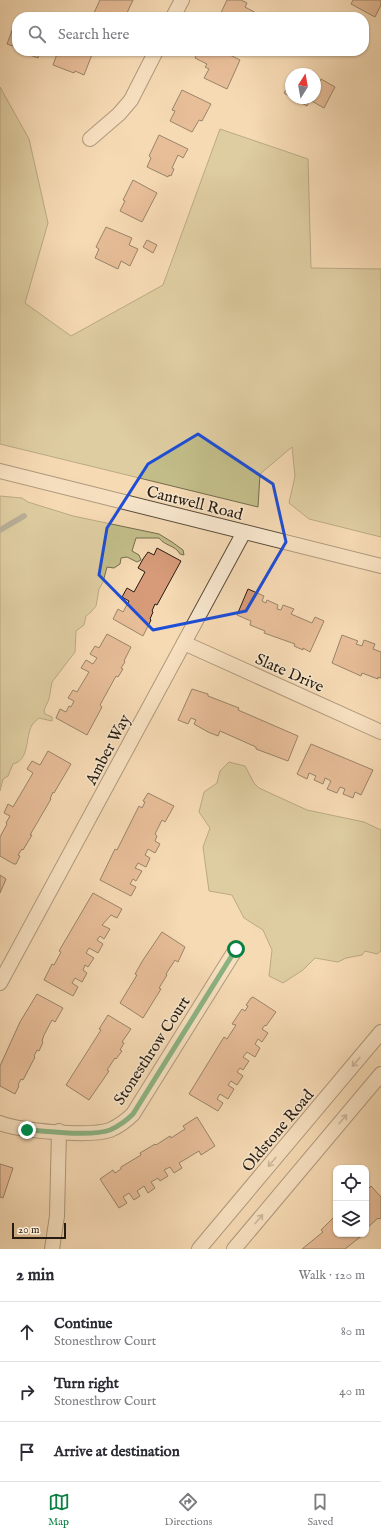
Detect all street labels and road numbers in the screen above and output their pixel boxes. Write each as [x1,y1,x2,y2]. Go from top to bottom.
street label: Cantwell Road [144,482,245,526]
street label: Slate Drive [252,650,327,698]
street label: Amber Way [81,711,136,790]
street label: Stonesthrow Court [110,993,196,1109]
street label: Oldstone Road [238,1086,319,1177]

